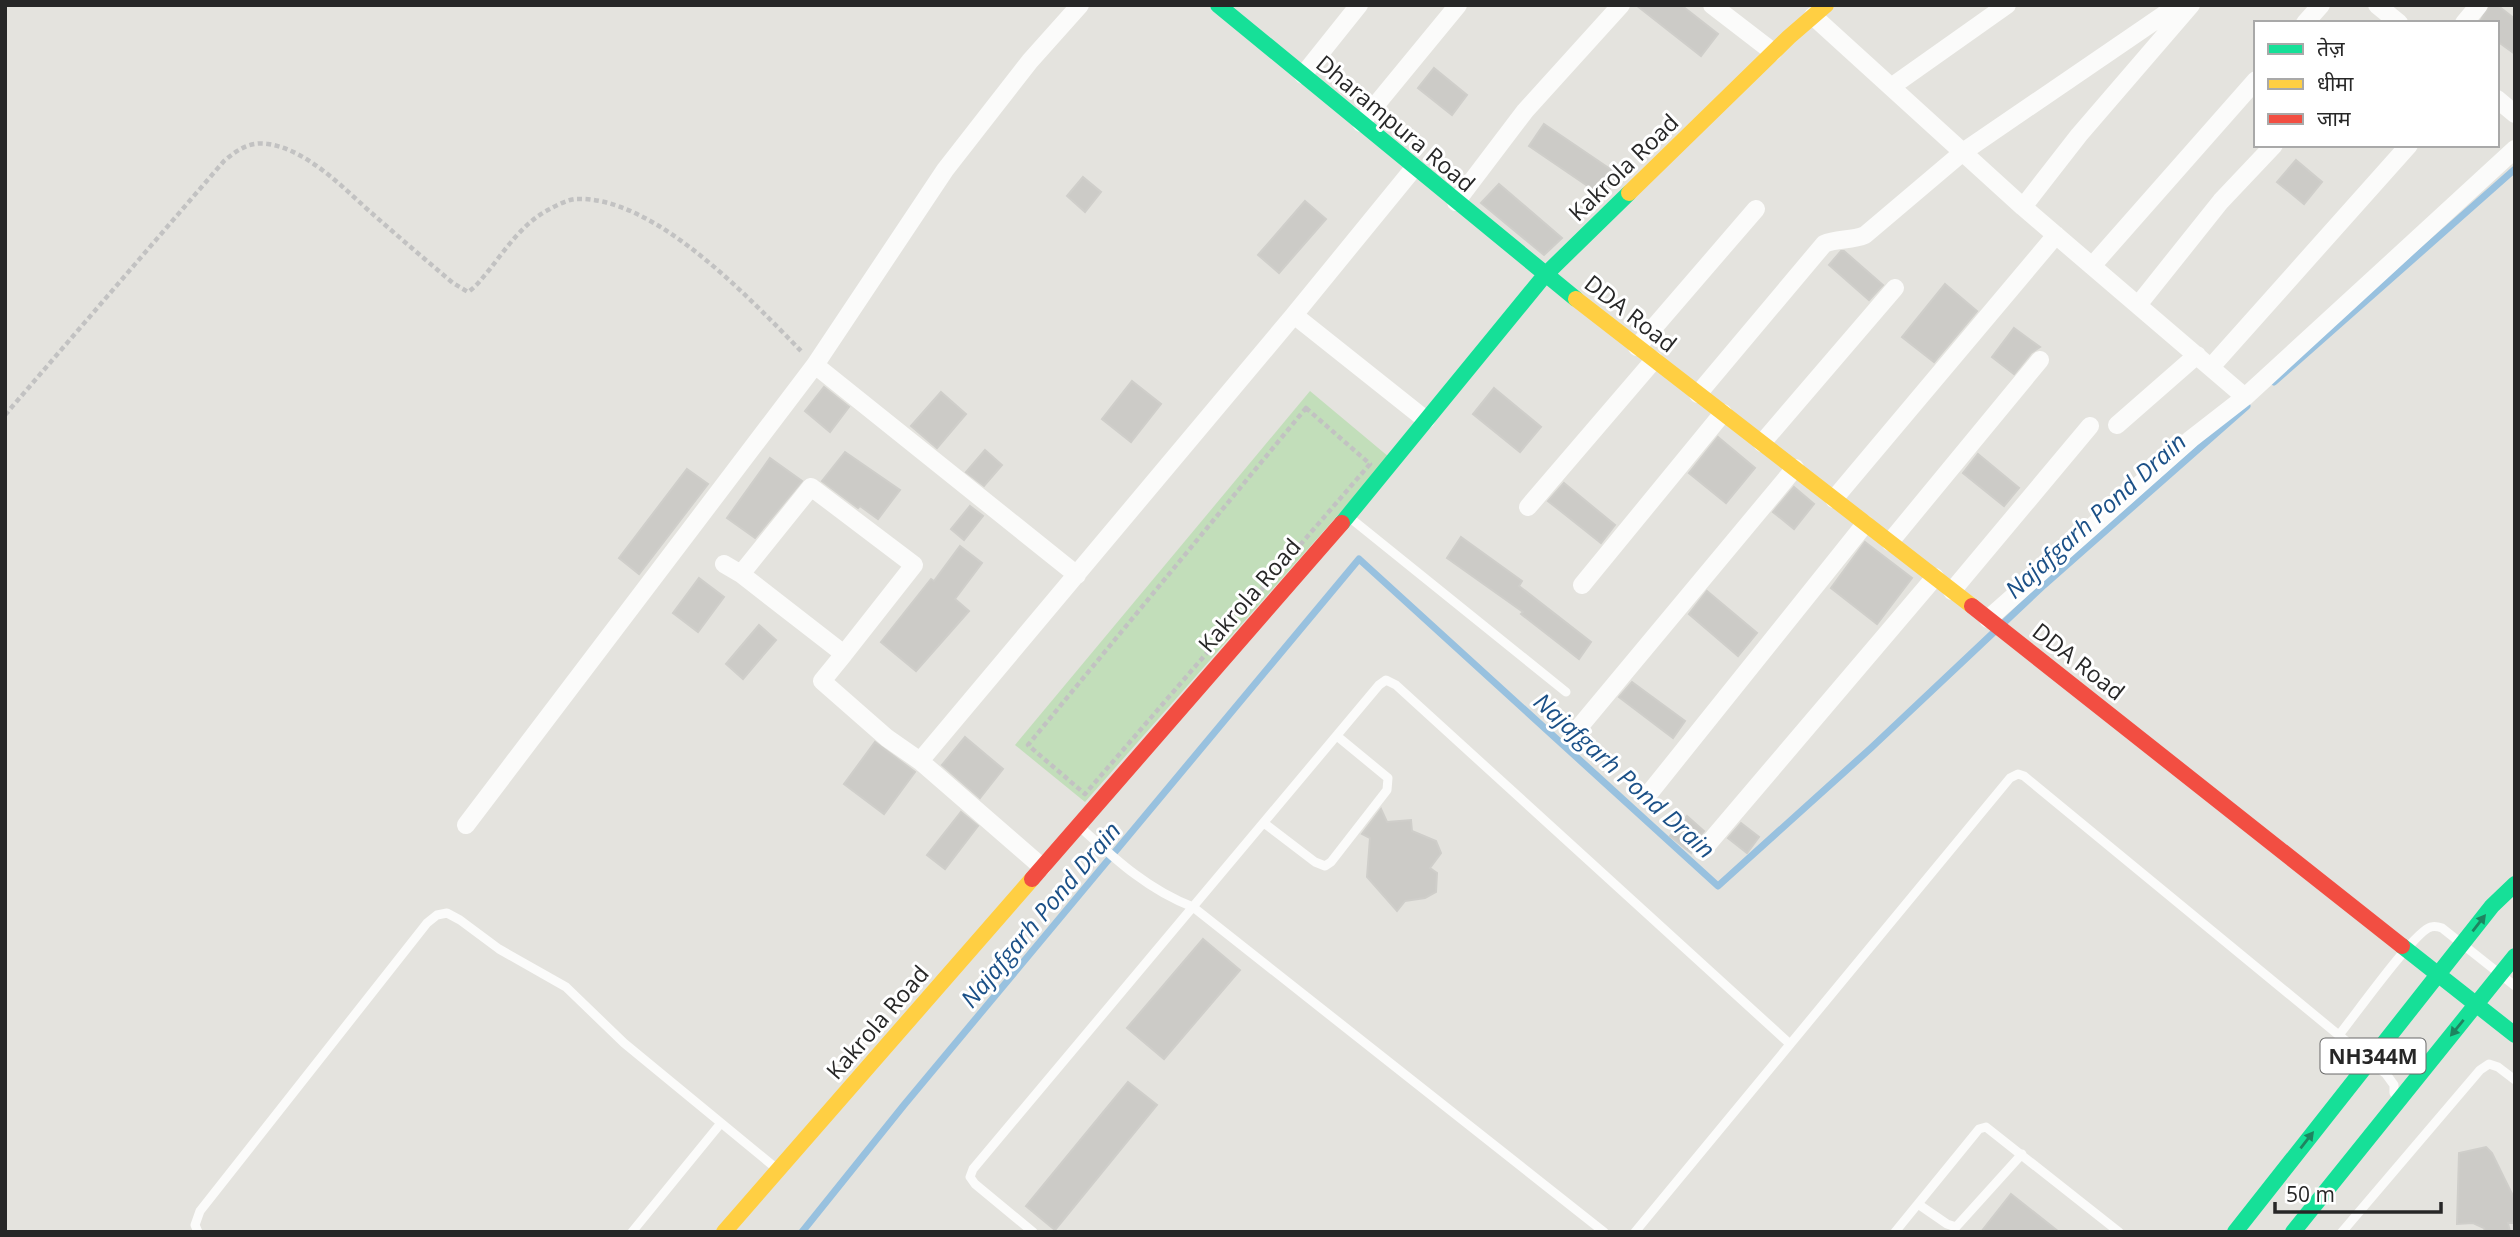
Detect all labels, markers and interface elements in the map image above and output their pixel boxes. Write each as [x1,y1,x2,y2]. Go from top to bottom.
legend [2254,21,2499,147]
text: तेज़ [2317,34,2345,62]
street label: Dharampura Road [1310,47,1482,199]
text: धीमा [2317,69,2354,97]
text: जाम [2317,104,2351,132]
street label: Kakrola Road [1561,106,1685,228]
street label: DDA Road [1578,267,1684,359]
water label: Najafgarh Pond Drain [1997,425,2193,605]
street label: Kakrola Road [1190,531,1308,659]
street label: DDA Road [2026,615,2132,707]
water label: Najafgarh Pond Drain [1527,685,1723,865]
water label: Najafgarh Pond Drain [952,814,1128,1014]
one-way arrow [2471,914,2486,932]
street label: Kakrola Road [818,958,936,1086]
one-way arrow [2449,1019,2464,1037]
road number: NH344M [2320,1038,2426,1074]
one-way arrow [2300,1131,2315,1149]
scale bar [2275,1170,2441,1214]
text: 50 m [2286,1180,2335,1208]

